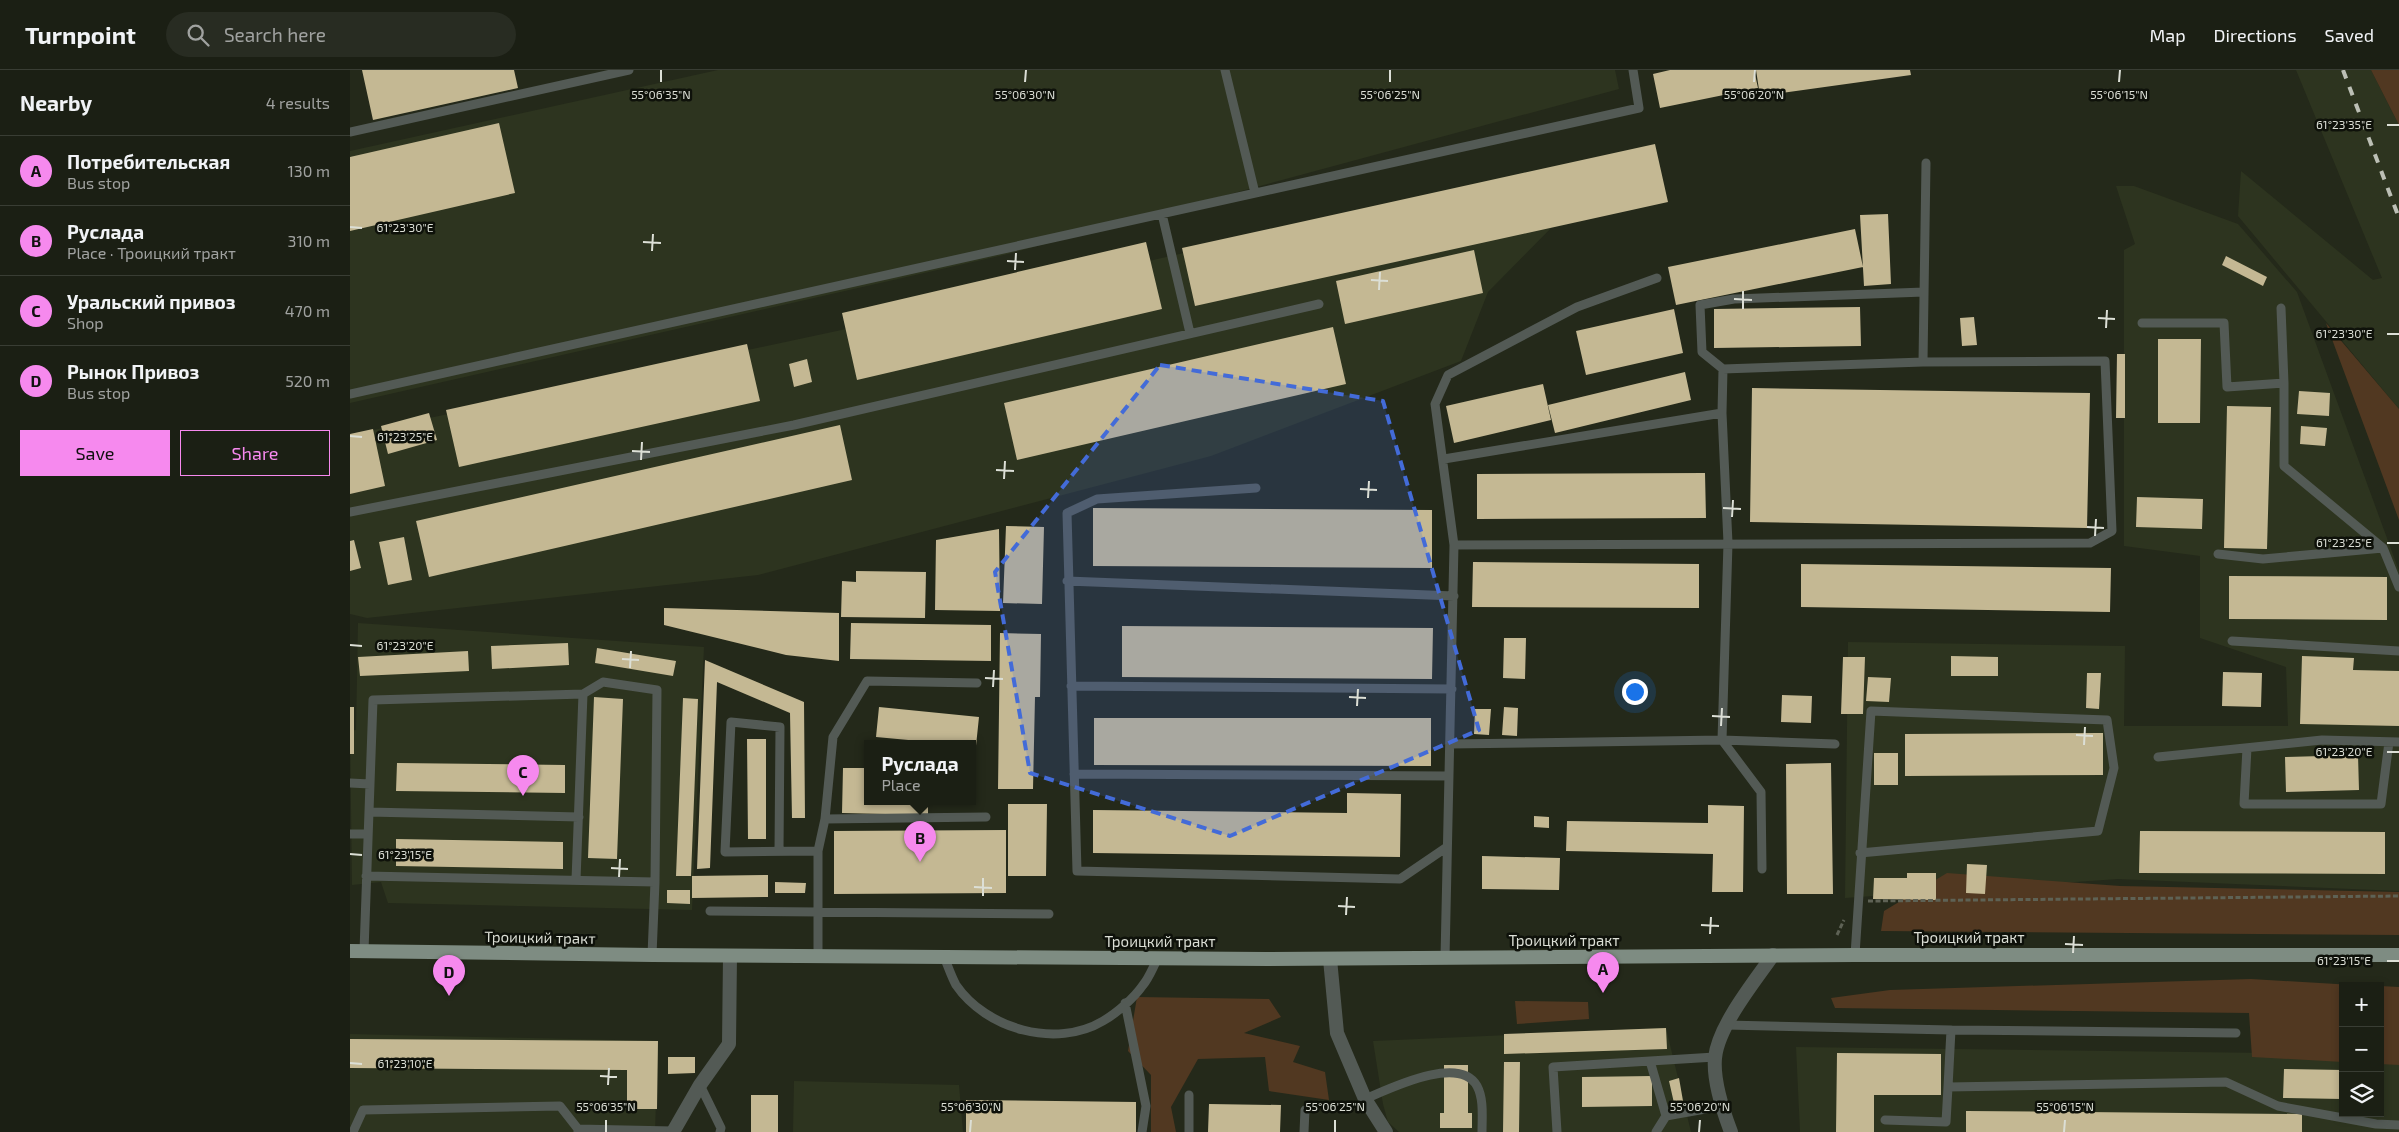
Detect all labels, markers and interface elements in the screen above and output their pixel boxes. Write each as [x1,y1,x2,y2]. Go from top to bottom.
search box [166,12,516,57]
text: Turnpoint [25,20,136,49]
icon: search [184,21,212,49]
text: Search here [224,23,326,46]
text: Map [2149,24,2186,46]
text: Directions [2214,24,2297,46]
text: Saved [2325,24,2374,46]
text: 55°06'35"N [631,87,691,101]
text: 55°06'30"N [995,87,1055,101]
text: 55°06'25"N [1360,87,1420,101]
text: 55°06'20"N [1724,87,1784,101]
text: 55°06'15"N [2090,87,2148,101]
text: Nearby [20,90,92,115]
text: 4 results [266,93,330,112]
text: 61°23'35"E [2316,117,2372,131]
text: Потребительская [67,150,230,173]
text: A [31,161,41,180]
text: 130 m [288,161,330,180]
text: Bus stop [67,173,130,192]
text: Руслада [67,220,144,243]
text: 61°23'30"E [377,220,434,234]
text: B [31,231,41,250]
text: 310 m [288,231,330,250]
text: Place · Троицкий тракт [67,243,236,262]
text: Уральский привоз [67,290,236,313]
text: C [31,301,41,320]
text: 470 m [285,301,330,320]
text: Shop [67,313,104,332]
text: 61°23'30"E [2316,326,2373,340]
text: Рынок Привоз [67,360,199,383]
text: D [31,371,41,390]
text: 520 m [285,371,330,390]
text: Bus stop [67,383,130,402]
text: 61°23'25"E [377,429,433,443]
button: Save [20,430,170,476]
button: Share [180,430,330,476]
text: 61°23'25"E [2316,535,2372,549]
text: 61°23'20"E [377,638,434,652]
your location [1622,679,1648,705]
popup [864,740,976,805]
text: 61°23'20"E [2316,744,2373,758]
text: Руслада [881,752,959,775]
pin: C [507,755,539,796]
text: Place [881,775,921,794]
pin: B [904,821,936,862]
text: 61°23'15"E [378,847,432,861]
street label: Троицкий тракт [484,927,596,947]
street label: Троицкий тракт [1913,928,2025,946]
street label: Троицкий тракт [1508,931,1620,949]
street label: Троицкий тракт [1104,932,1216,950]
pin: A [1587,952,1619,993]
text: 61°23'15"E [2317,953,2371,967]
pin: D [433,955,465,996]
map controls [2339,982,2384,1117]
button: + [2339,982,2384,1027]
button: − [2339,1027,2384,1072]
text: 61°23'10"E [378,1056,433,1070]
button: layers [2339,1072,2384,1117]
text: 55°06'35"N [576,1099,636,1113]
text: 55°06'30"N [941,1099,1001,1113]
text: 55°06'25"N [1305,1099,1365,1113]
text: 55°06'20"N [1670,1099,1730,1113]
text: 55°06'15"N [2036,1099,2094,1113]

